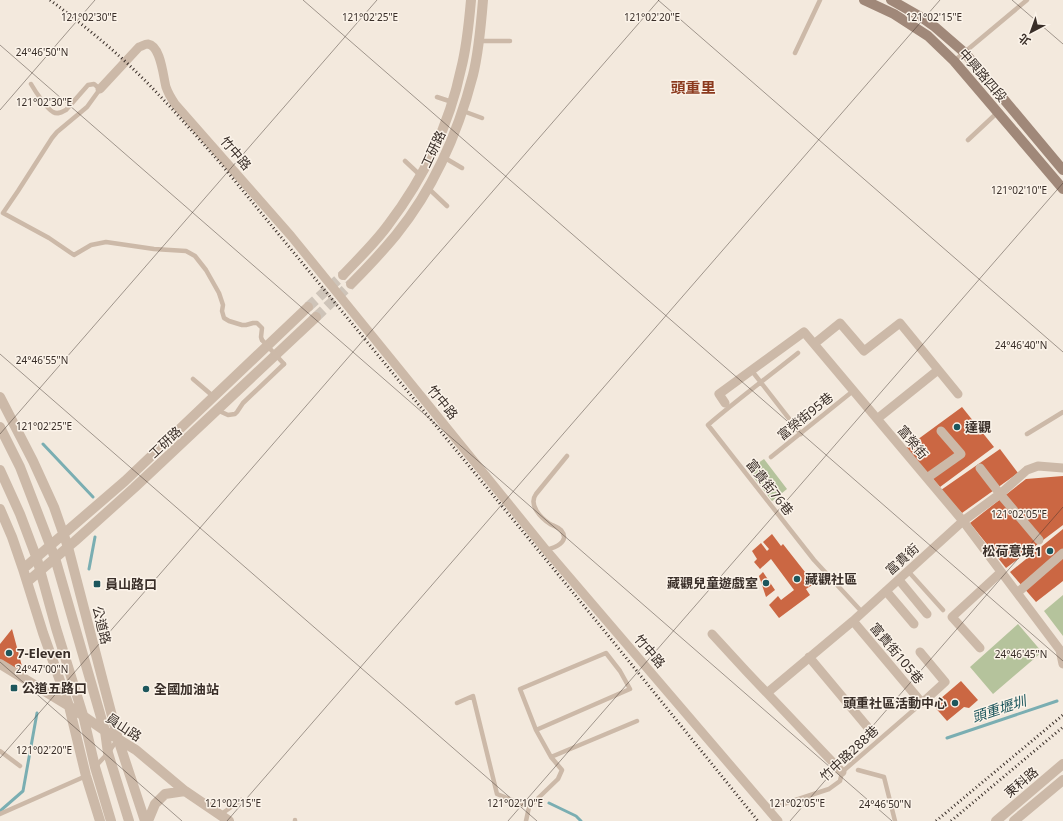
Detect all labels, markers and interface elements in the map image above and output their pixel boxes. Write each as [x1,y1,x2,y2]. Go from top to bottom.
text: 121°02'30"E [61,10,117,24]
text: 121°02'25"E [342,10,398,24]
text: 121°02'20"E [624,10,680,24]
text: 121°02'15"E [906,10,962,24]
north arrow [1011,12,1051,52]
text: 北 [1015,31,1033,49]
text: 24°46'50"N [16,45,68,59]
street label: 中興路四段 [955,45,1011,105]
district label: 頭重里 [670,77,716,97]
text: 121°02'30"E [16,95,72,109]
street label: 工研路 [417,128,449,170]
street label: 竹中路 [216,132,256,174]
text: 121°02'10"E [991,183,1047,197]
text: 24°46'40"N [995,338,1047,352]
text: 24°46'55"N [16,353,68,367]
street label: 竹中路 [424,381,462,423]
street label: 富榮街95巷 [773,388,837,444]
place label: 達觀 [965,418,991,436]
text: 121°02'25"E [16,419,72,433]
street label: 富榮街 [894,421,932,463]
street label: 工研路 [145,422,185,462]
marker: 達觀 [952,422,962,432]
street label: 富貴街76巷 [742,455,798,519]
text: 121°02'05"E [991,507,1047,521]
street label: 富貴街 [881,539,923,579]
place label: 松荷意境1 [983,542,1042,560]
marker: 松荷意境1 [1045,546,1055,556]
place label: 藏觀社區 [805,570,857,588]
place label: 藏觀兒童遊戲室 [667,574,758,592]
marker: 藏觀社區 [792,574,802,584]
place label: 員山路口 [105,575,157,593]
marker: 藏觀兒童遊戲室 [761,578,771,588]
marker: 員山路口 [92,579,102,589]
street label: 公道路 [89,604,115,646]
street label: 富貴街105巷 [866,619,928,687]
street label: 竹中路 [630,630,670,672]
place label: 7-Eleven [17,644,71,662]
text: 24°46'45"N [995,647,1047,661]
marker: 7-Eleven [4,648,14,658]
text: 24°47'00"N [16,662,68,676]
place label: 公道五路口 [22,679,87,697]
place label: 全國加油站 [154,680,219,698]
marker: 公道五路口 [9,683,19,693]
marker: 全國加油站 [141,684,151,694]
water label: 頭重壢圳 [969,690,1030,726]
place label: 頭重社區活動中心 [843,694,947,712]
marker: 頭重社區活動中心 [950,698,960,708]
street label: 員山路 [103,709,145,745]
street label: 竹中路288巷 [816,721,882,785]
text: 121°02'20"E [16,743,72,757]
street label: 東科路 [1000,763,1042,801]
text: 121°02'15"E [205,796,261,810]
text: 121°02'10"E [487,796,543,810]
text: 121°02'05"E [769,796,825,810]
text: 24°46'50"N [859,797,911,811]

